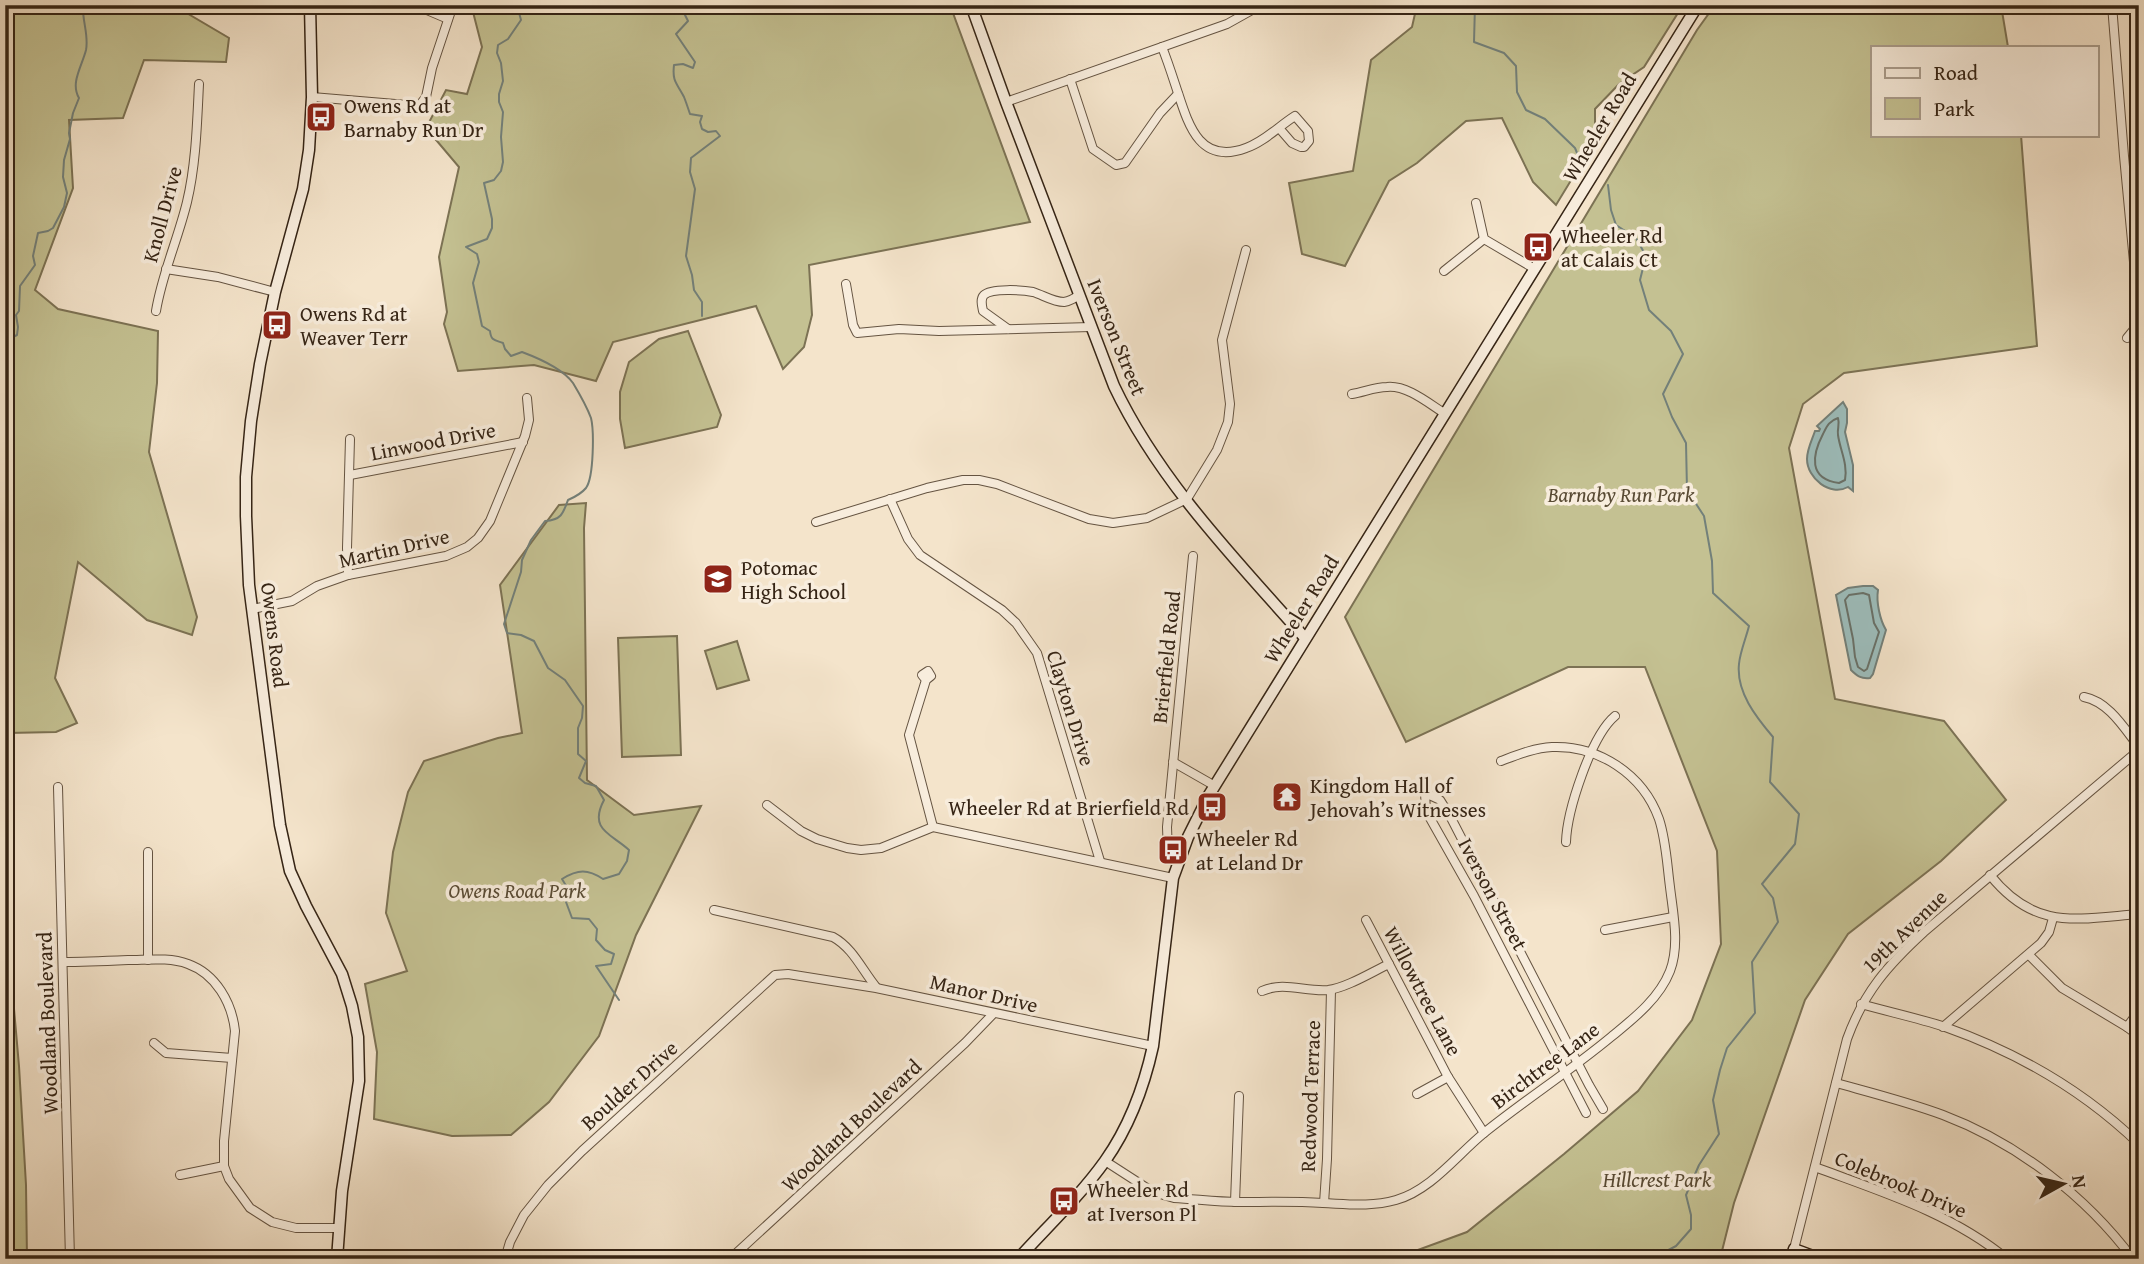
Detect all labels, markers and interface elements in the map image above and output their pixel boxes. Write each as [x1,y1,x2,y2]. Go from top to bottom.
legend [1871,46,2098,136]
text: Road [1934,57,1979,88]
street label: Wheeler Road [1554,66,1644,187]
place label: Owens Rd at Barnaby Run Dr [344,90,484,145]
text: Park [1934,93,1975,124]
bus stop icon: Owens Rd at Barnaby Run Dr [304,100,338,134]
street label: Knoll Drive [134,162,190,266]
place label: Wheeler Rd at Calais Ct [1561,220,1663,275]
bus stop icon: Wheeler Rd at Calais Ct [1521,230,1555,264]
street label: Iverson Street [1079,274,1155,401]
place label: Owens Rd at Weaver Terr [300,298,408,353]
bus stop icon: Owens Rd at Weaver Terr [260,308,294,342]
street label: Linwood Drive [368,414,498,468]
park label: Barnaby Run Park [1547,479,1695,510]
street label: Martin Drive [336,520,453,576]
street label: Wheeler Road [1255,548,1347,669]
place label: Potomac High School [741,552,846,607]
school or university icon: Potomac High School [701,562,735,596]
street label: Owens Road [253,581,297,690]
street label: Brierfield Road [1144,588,1188,725]
street label: Clayton Drive [1039,646,1103,770]
place label: Kingdom Hall of Jehovah’s Witnesses [1307,770,1486,825]
temple icon: Kingdom Hall of Jehovah’s Witnesses [1270,780,1304,814]
bus stop icon: Wheeler Rd at Brierfield Rd [1195,790,1229,824]
place label: Wheeler Rd at Brierfield Rd [948,792,1190,823]
place label: Wheeler Rd at Leland Dr [1196,823,1303,878]
street label: Iverson Street [1450,832,1536,956]
bus stop icon: Wheeler Rd at Leland Dr [1156,833,1190,867]
park label: Owens Road Park [448,875,586,906]
street label: 19th Avenue [1854,882,1954,980]
street label: Willowtree Lane [1376,921,1470,1061]
street label: Woodland Boulevard [28,930,66,1115]
street label: Manor Drive [927,966,1041,1021]
street label: Birchtree Lane [1484,1014,1606,1116]
street label: Redwood Terrace [1292,1019,1328,1173]
street label: Boulder Drive [574,1033,685,1137]
street label: Woodland Boulevard [774,1051,929,1199]
street label: Colebrook Drive [1830,1142,1972,1226]
north arrow [2028,1148,2098,1218]
park label: Hillcrest Park [1602,1164,1712,1195]
text: N [2065,1173,2095,1190]
place label: Wheeler Rd at Iverson Pl [1087,1174,1197,1229]
bus stop icon: Wheeler Rd at Iverson Pl [1047,1184,1081,1218]

